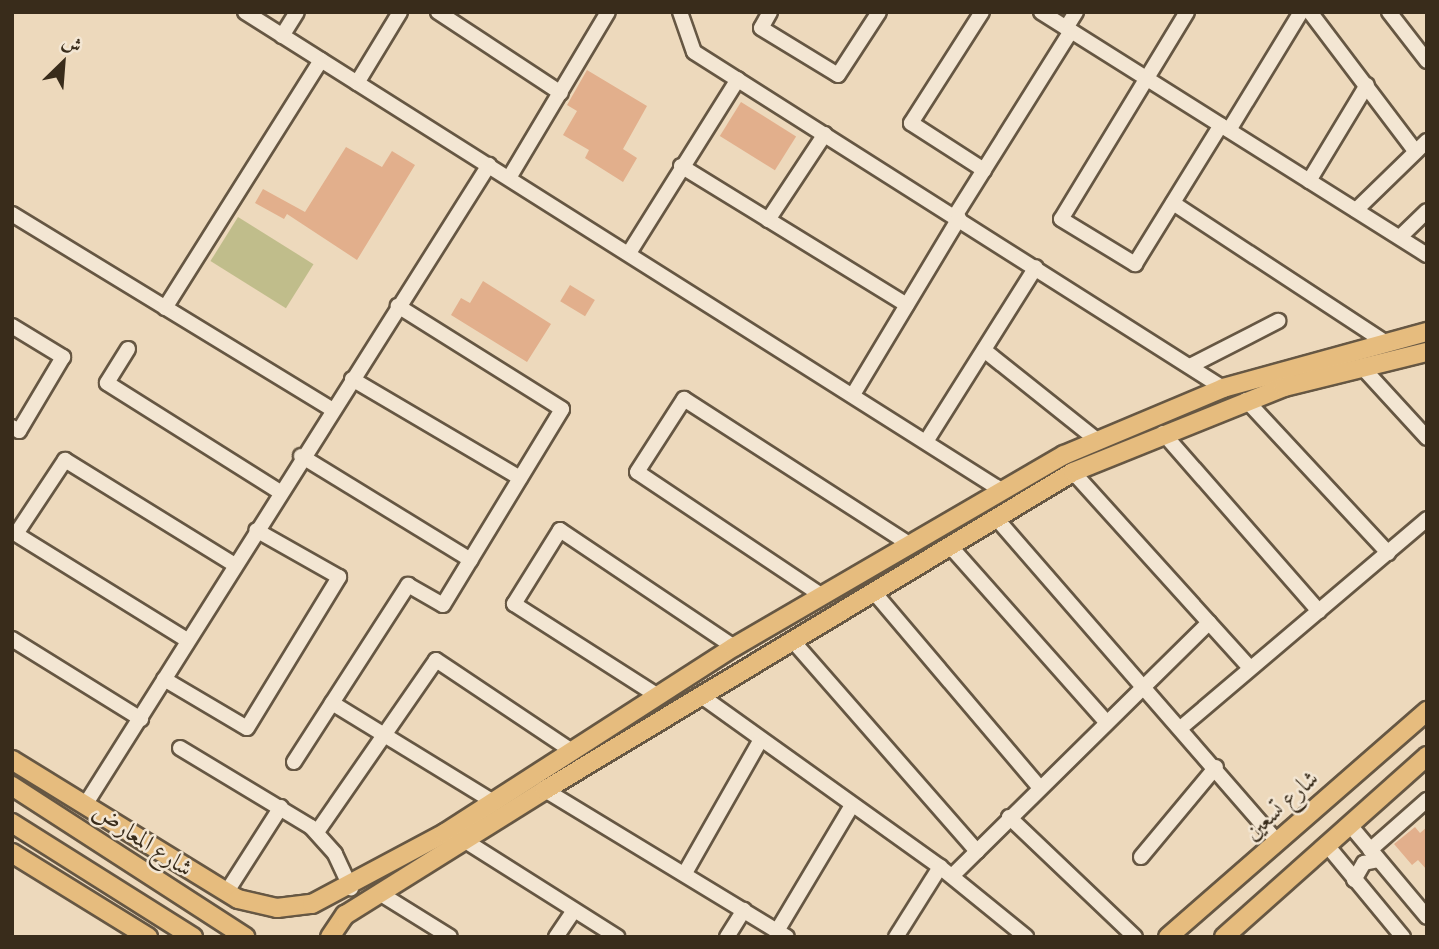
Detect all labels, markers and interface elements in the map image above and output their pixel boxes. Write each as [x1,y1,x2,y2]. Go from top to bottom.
north arrow [28,28,98,98]
text: ش [58,29,85,59]
street label: شارع تسعين [1239,765,1325,847]
street label: شارع المعارض [87,798,197,884]

